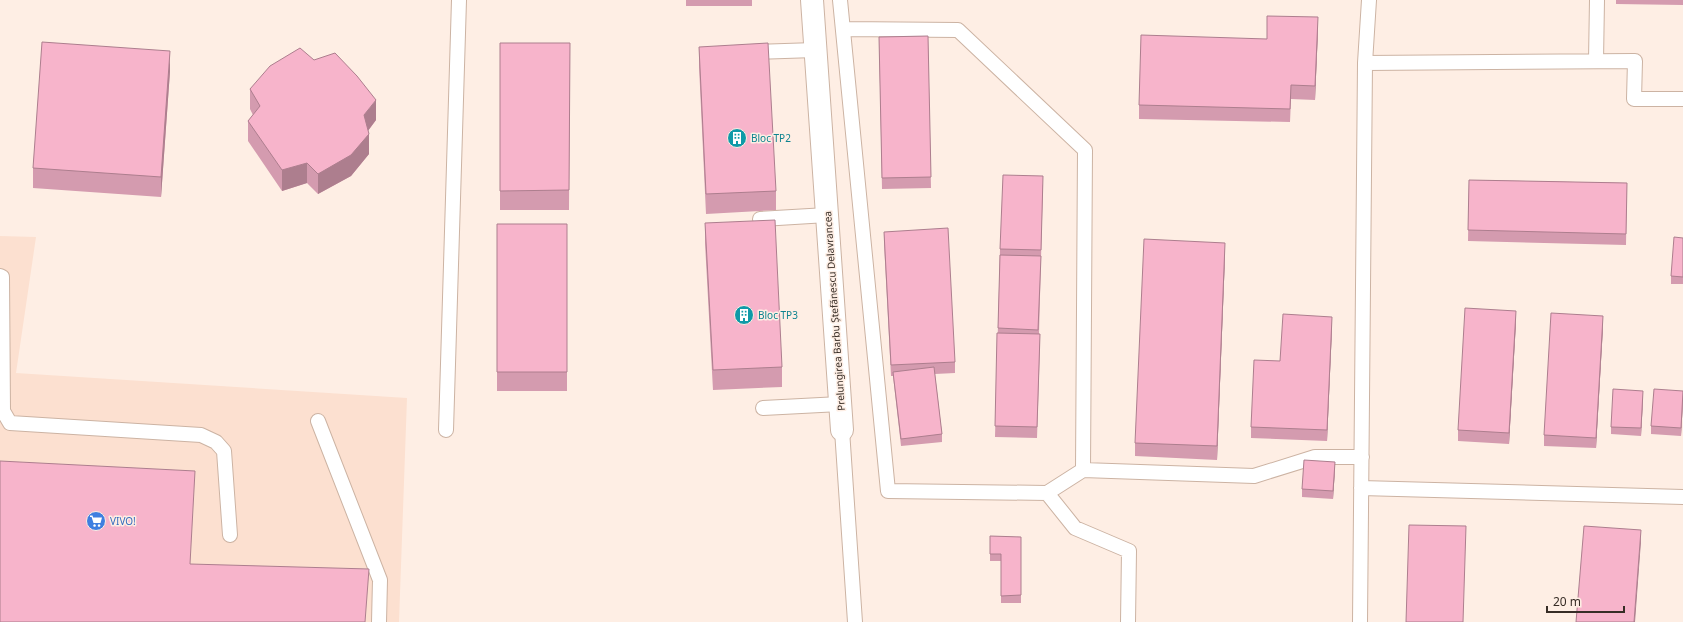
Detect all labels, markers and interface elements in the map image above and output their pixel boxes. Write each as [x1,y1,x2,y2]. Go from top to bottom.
building icon: Bloc TP2 [726,127,748,149]
place label: Bloc TP2 [751,131,791,145]
street label: Prelungirea Barbu Ștefănescu Delavrancea [820,211,848,411]
building icon: Bloc TP3 [733,304,755,326]
place label: Bloc TP3 [758,308,798,322]
supermarket icon: VIVO! [85,510,107,532]
place label: VIVO! [110,514,136,528]
scale bar [1547,588,1624,614]
text: 20 m [1553,593,1581,610]

